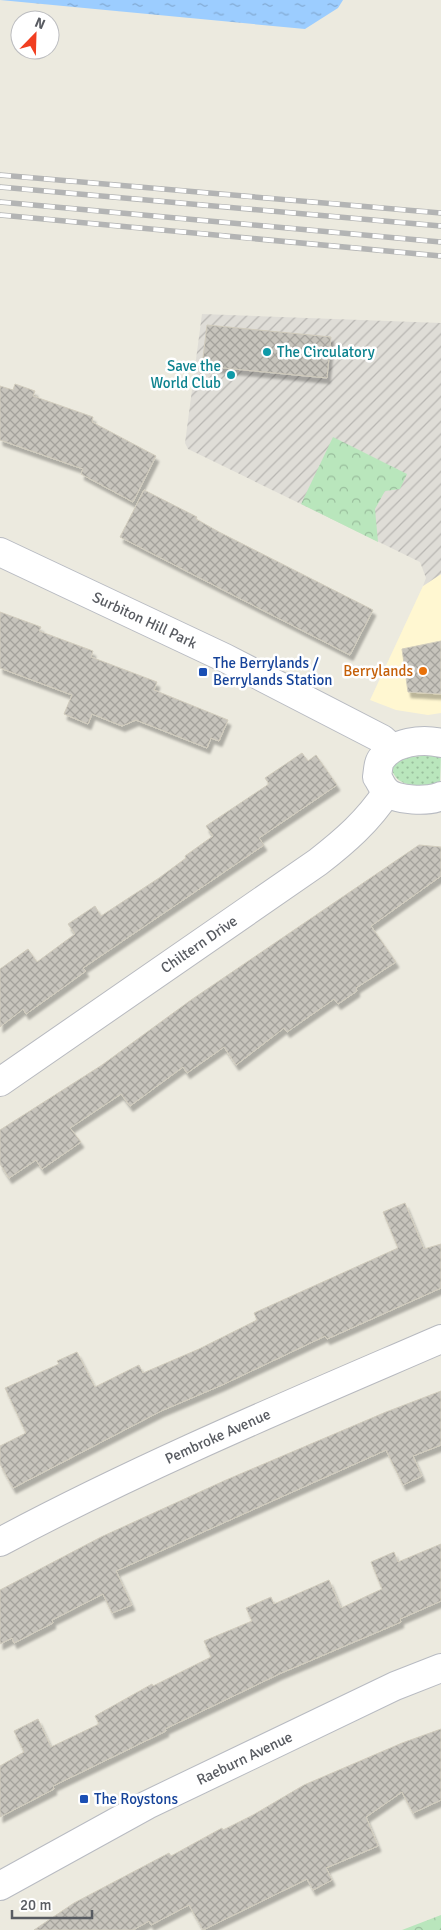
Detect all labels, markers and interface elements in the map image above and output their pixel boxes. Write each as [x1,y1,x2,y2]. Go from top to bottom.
north arrow [10,10,60,60]
text: N [32,14,48,33]
place label: The Circulatory [277,343,375,361]
marker: The Circulatory [261,346,273,358]
place label: Save the World Club [151,357,221,392]
marker: Save the World Club [225,369,237,381]
street label: Surbiton Hill Park [90,588,200,653]
place label: The Berrylands / Berrylands Station [213,654,333,689]
place label: Berrylands [343,662,413,680]
marker: Berrylands [417,665,429,677]
marker: The Berrylands / Berrylands Station [197,666,209,678]
street label: Chiltern Drive [157,912,241,977]
street label: Pembroke Avenue [162,1405,273,1468]
street label: Raeburn Avenue [194,1728,295,1789]
place label: The Roystons [94,1790,178,1808]
marker: The Roystons [78,1793,90,1805]
scale bar [12,1888,92,1920]
text: 20 m [20,1896,51,1914]

